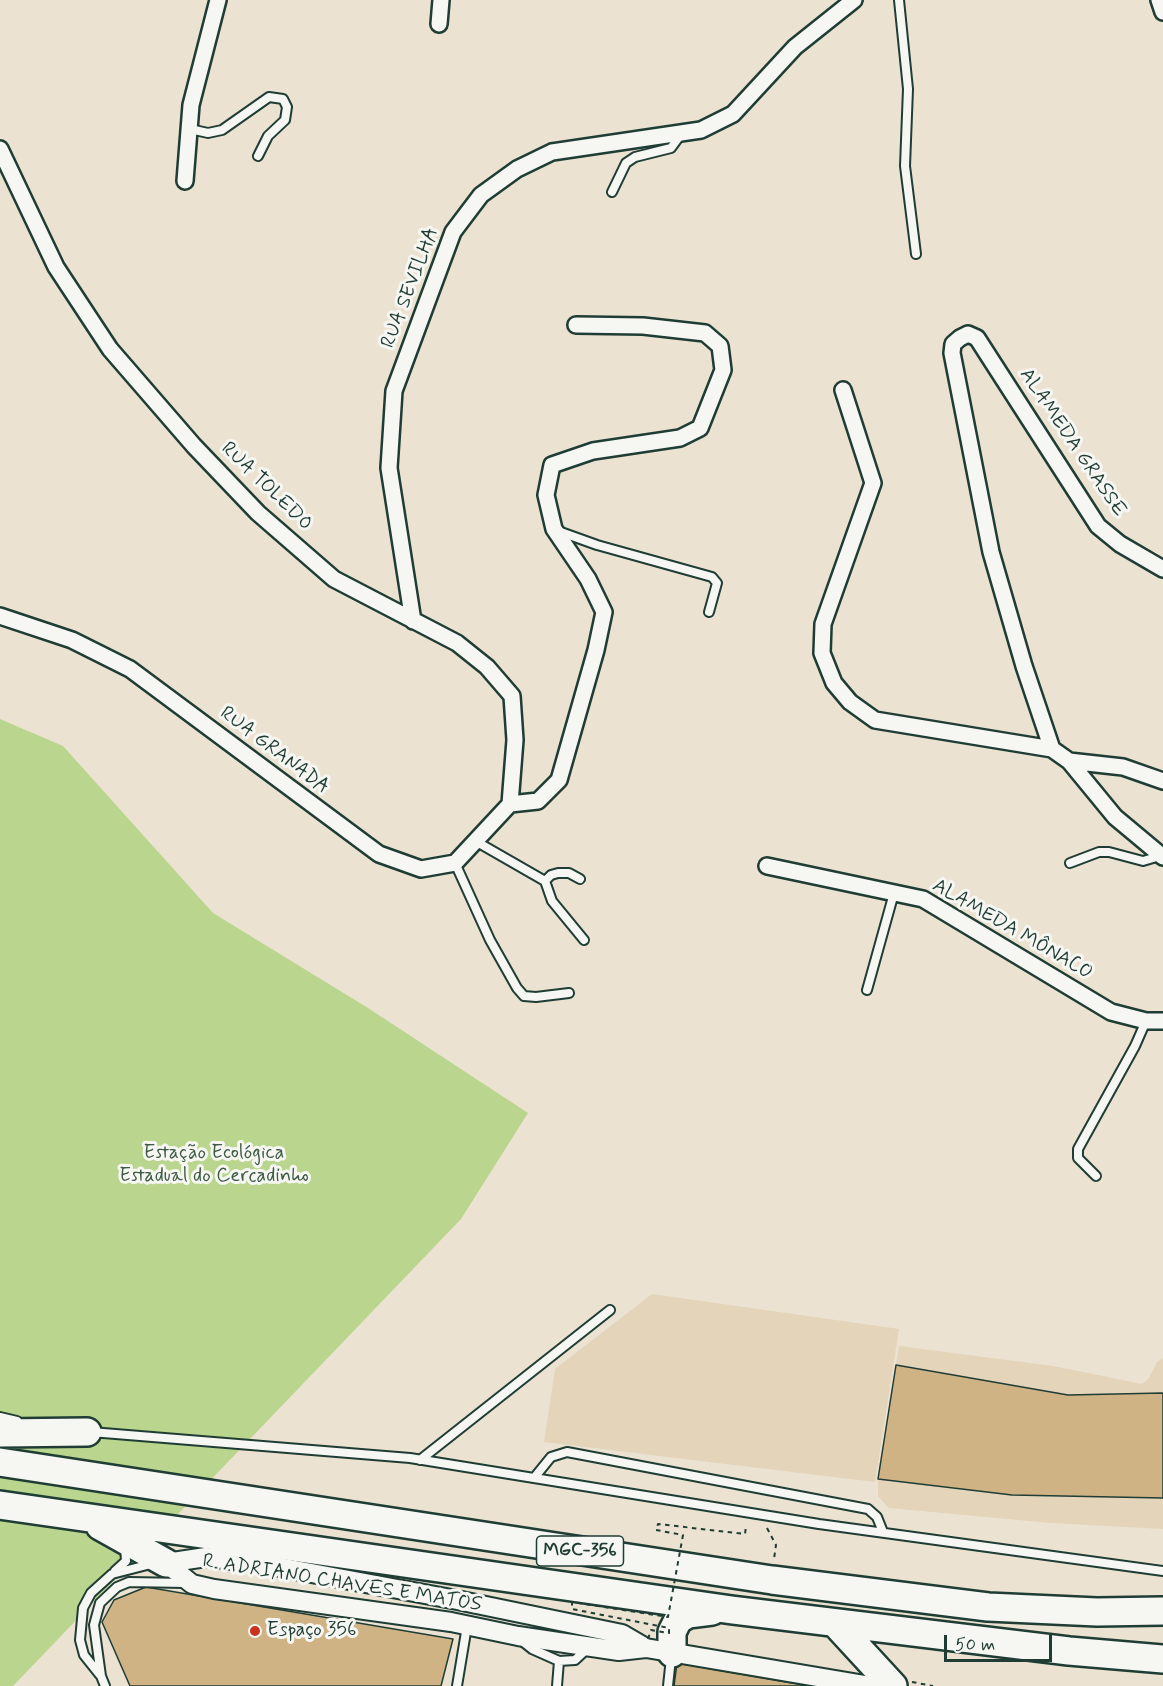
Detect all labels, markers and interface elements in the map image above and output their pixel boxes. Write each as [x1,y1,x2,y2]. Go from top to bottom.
street label: RUA SEVILHA [377,224,445,352]
street label: ALAMEDA GRASSE [1013,364,1131,522]
street label: RUA TOLEDO [215,438,317,536]
street label: RUA GRANADA [214,702,334,800]
street label: ALAMEDA MÔNACO [928,874,1096,986]
park label: Estação Ecológica Estadual do Cercadinho [119,1142,309,1189]
road number: MGC-356 [536,1536,624,1566]
street label: R. ADRIANO CHAVES E MATOS [201,1550,483,1618]
place label: Espaço 356 [267,1619,356,1643]
scale bar [947,1623,1055,1661]
marker: Espaço 356 [248,1624,262,1638]
text: 50 m [955,1633,995,1657]

